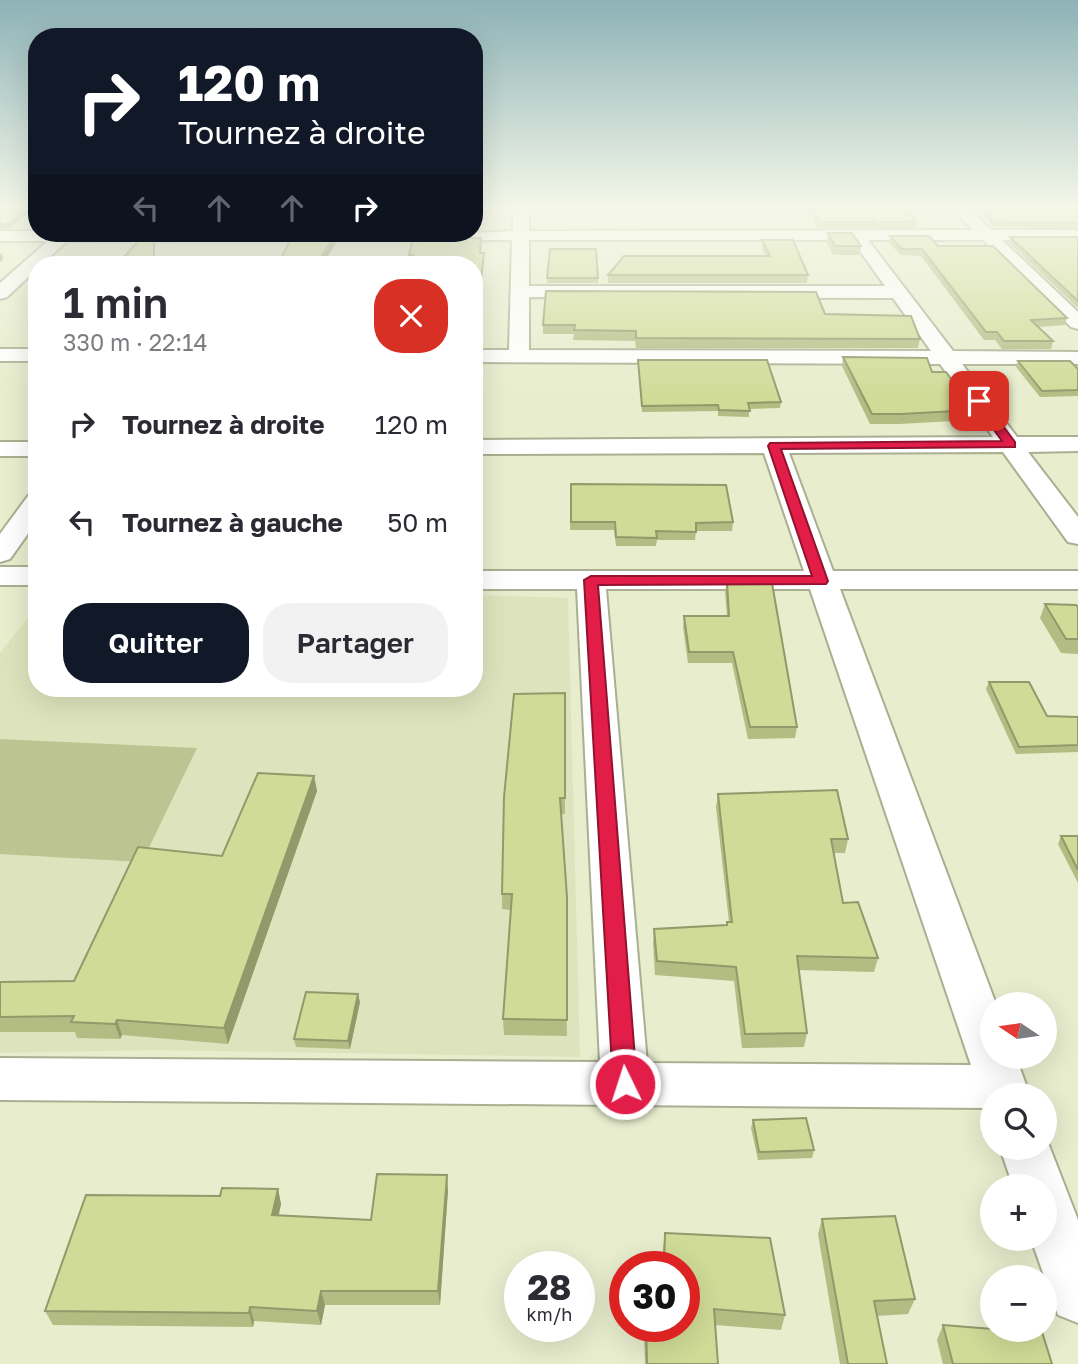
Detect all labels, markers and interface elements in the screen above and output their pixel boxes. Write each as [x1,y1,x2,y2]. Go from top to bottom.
text: 120 m [178,53,320,112]
icon: right [63,56,154,147]
text: Tournez à droite [178,113,426,151]
icon: left [127,189,165,227]
icon: ahead [200,189,238,227]
icon: ahead [273,189,311,227]
icon: right [346,189,384,227]
text: 1 min [63,277,168,327]
button: close [374,279,448,353]
text: 330 m · 22:14 [63,328,207,356]
pin [949,371,1009,431]
icon: arrive [960,382,998,420]
icon: right [63,405,101,443]
text: Tournez à droite [122,409,325,440]
text: 120 m [375,409,448,440]
icon: left [63,503,101,541]
text: Tournez à gauche [122,507,343,538]
text: 50 m [387,507,448,538]
button: Quitter [63,603,249,683]
button: Partager [263,603,448,683]
north arrow [980,992,1057,1069]
map controls [980,992,1057,1342]
position arrow [588,1047,662,1121]
button: search [980,1083,1057,1160]
button: + [980,1174,1057,1251]
speed limit sign: 30 [609,1251,700,1342]
button: − [980,1265,1057,1342]
text: 28 [528,1266,571,1308]
text: km/h [527,1303,572,1325]

